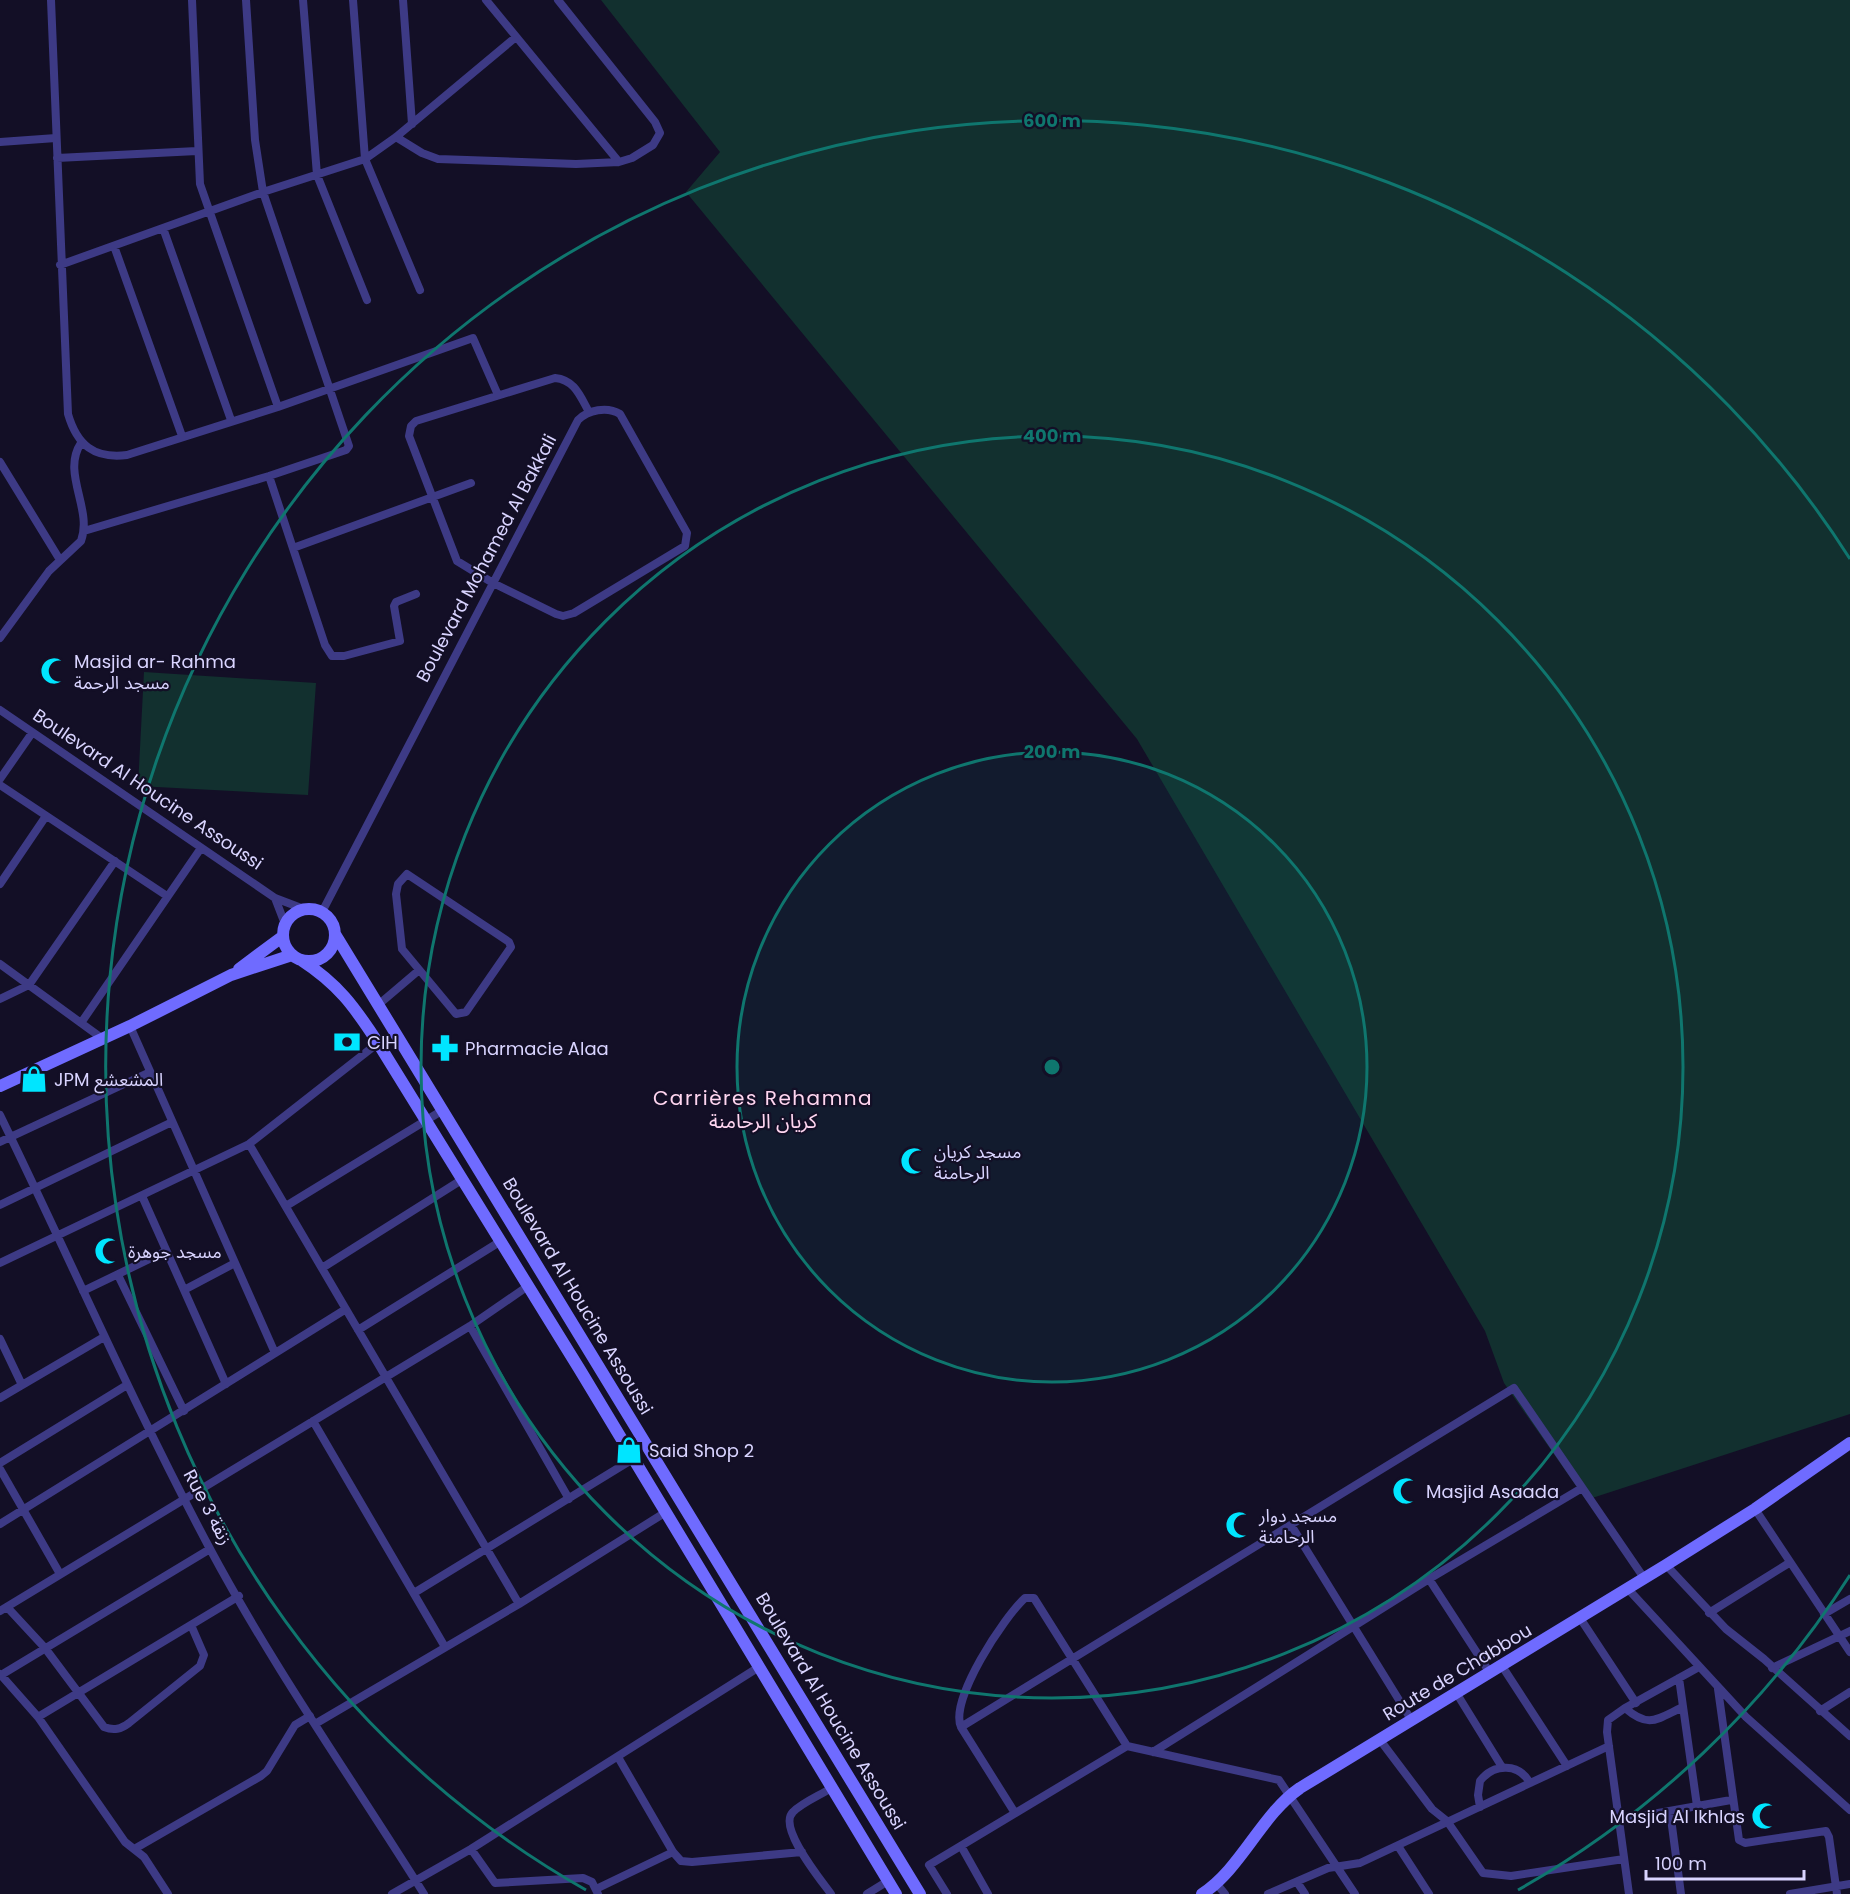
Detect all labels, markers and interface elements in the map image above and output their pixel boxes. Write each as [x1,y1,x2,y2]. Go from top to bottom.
text: 600 m [1023,108,1081,133]
text: 400 m [1023,423,1081,448]
street label: Boulevard Mohamed Al Bakkali [410,430,562,686]
place label: Masjid ar- Rahma مسجد الرحمة [74,649,236,695]
mosque icon: Masjid ar- Rahma مسجد الرحمة [39,656,69,686]
street label: Boulevard Al Houcine Assoussi [28,702,268,876]
text: 200 m [1024,739,1080,764]
bank icon: CIH [332,1027,362,1057]
place label: CIH [367,1030,398,1055]
pharmacy icon: Pharmacie Alaa [430,1033,460,1063]
place label: Pharmacie Alaa [465,1036,609,1061]
centre of rings [1042,1057,1062,1077]
shop icon: JPM المشعشع [19,1064,49,1094]
place label: JPM المشعشع [54,1067,163,1094]
district label: Carrières Rehamna كريان الرحامنة [653,1084,873,1135]
place label: مسجد كريان الرحامنة [934,1139,1022,1185]
mosque icon: مسجد كريان الرحامنة [899,1146,929,1176]
street label: Boulevard Al Houcine Assoussi [497,1173,659,1419]
mosque icon: مسجد جوهرة [93,1236,123,1266]
place label: مسجد جوهرة [128,1239,222,1264]
shop icon: Said Shop 2 [614,1435,644,1465]
place label: Said Shop 2 [649,1438,754,1463]
street label: Rue 3 زنقة [178,1465,238,1549]
mosque icon: Masjid Asaada [1391,1476,1421,1506]
place label: Masjid Asaada [1426,1479,1559,1504]
place label: مسجد دوار الرحامنة [1258,1503,1337,1549]
mosque icon: مسجد دوار الرحامنة [1224,1510,1254,1540]
street label: Boulevard Al Houcine Assoussi [750,1588,912,1834]
street label: Route de Chabbou [1378,1618,1536,1726]
mosque icon: Masjid Al Ikhlas [1750,1801,1780,1831]
place label: Masjid Al Ikhlas [1609,1804,1745,1829]
scale bar [1646,1843,1804,1881]
text: 100 m [1655,1851,1707,1876]

